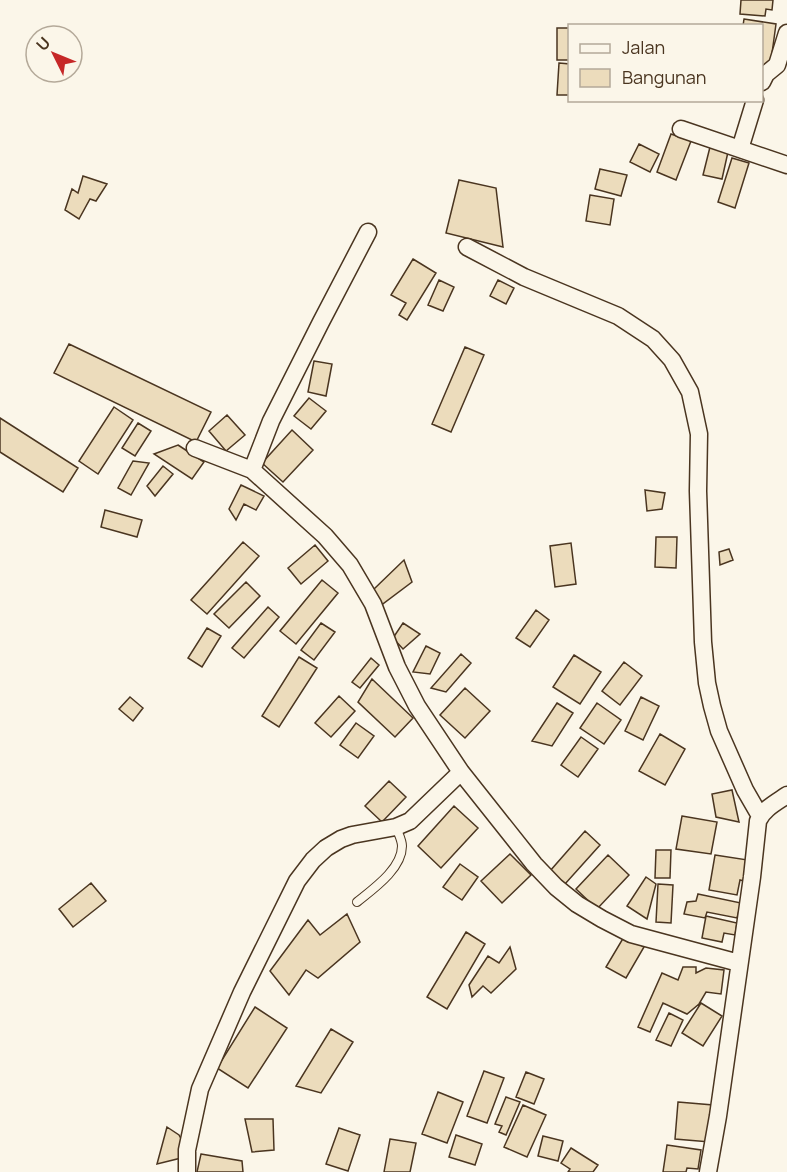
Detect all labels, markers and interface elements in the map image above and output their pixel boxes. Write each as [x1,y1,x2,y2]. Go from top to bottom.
north arrow [24,24,84,84]
legend [568,24,763,102]
text: U [31,32,55,55]
text: Jalan [622,35,665,59]
text: Bangunan [622,65,706,89]

